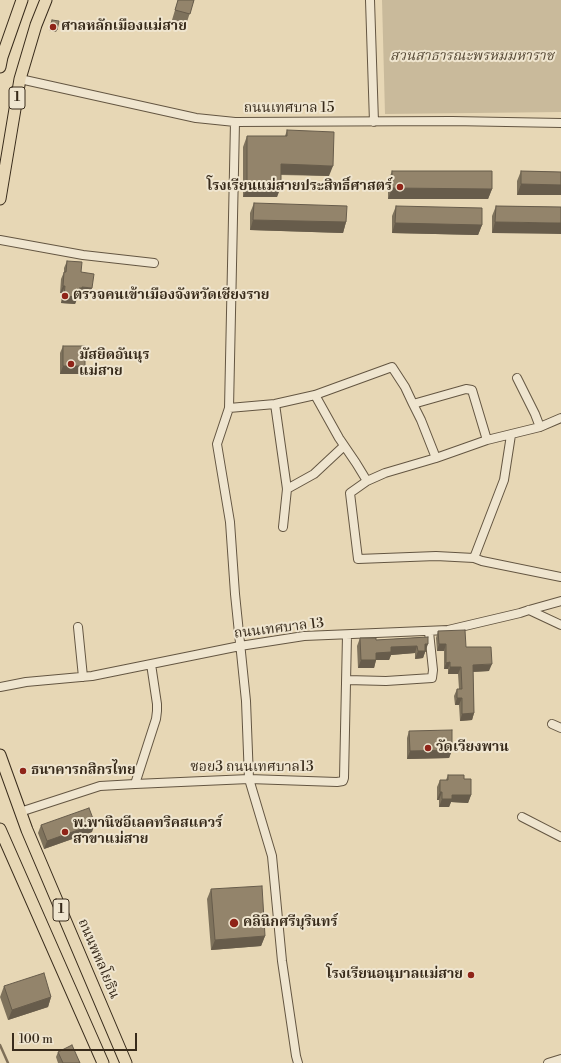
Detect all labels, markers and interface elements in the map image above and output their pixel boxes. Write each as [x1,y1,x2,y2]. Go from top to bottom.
place label: ศาลหลักเมืองแม่สาย [61,19,187,35]
marker: ศาลหลักเมืองแม่สาย [48,22,58,32]
park label: สวนสาธารณะพรหมมหาราช [390,49,554,65]
road number: 1 [9,87,25,109]
street label: ถนนเทศบาล 15 [244,101,334,117]
place label: โรงเรียนแม่สายประสิทธิ์ศาสตร์ [207,179,392,195]
marker: โรงเรียนแม่สายประสิทธิ์ศาสตร์ [395,182,405,192]
place label: ตรวจคนเข้าเมืองจังหวัดเชียงราย [73,288,269,304]
marker: ตรวจคนเข้าเมืองจังหวัดเชียงราย [60,291,70,301]
place label: มัสยิดอันนุร แม่สาย [79,348,149,380]
marker: มัสยิดอันนุร แม่สาย [66,359,76,369]
street label: ถนนเทศบาล 13 [233,615,325,643]
place label: วัดเวียงพาน [436,740,509,756]
marker: วัดเวียงพาน [423,743,433,753]
street label: ซอย3 ถนนเทศบาล13 [190,760,314,776]
place label: ธนาคารกสิกรไทย [31,763,136,779]
marker: ธนาคารกสิกรไทย [18,766,28,776]
place label: พ.พานิชอีเลคทริคสแควร์ สาขาแม่สาย [73,816,222,848]
marker: พ.พานิชอีเลคทริคสแควร์ สาขาแม่สาย [60,827,70,837]
road number: 1 [53,899,69,921]
place label: คลินิกศรีบุรินทร์ [243,915,337,931]
street label: ถนนพหลโยธิน [74,917,122,1001]
marker: คลินิกศรีบุรินทร์ [228,917,240,929]
place label: โรงเรียนอนุบาลแม่สาย [326,967,463,983]
marker: โรงเรียนอนุบาลแม่สาย [466,970,476,980]
scale bar [14,1025,139,1051]
text: 100 m [19,1032,53,1047]

